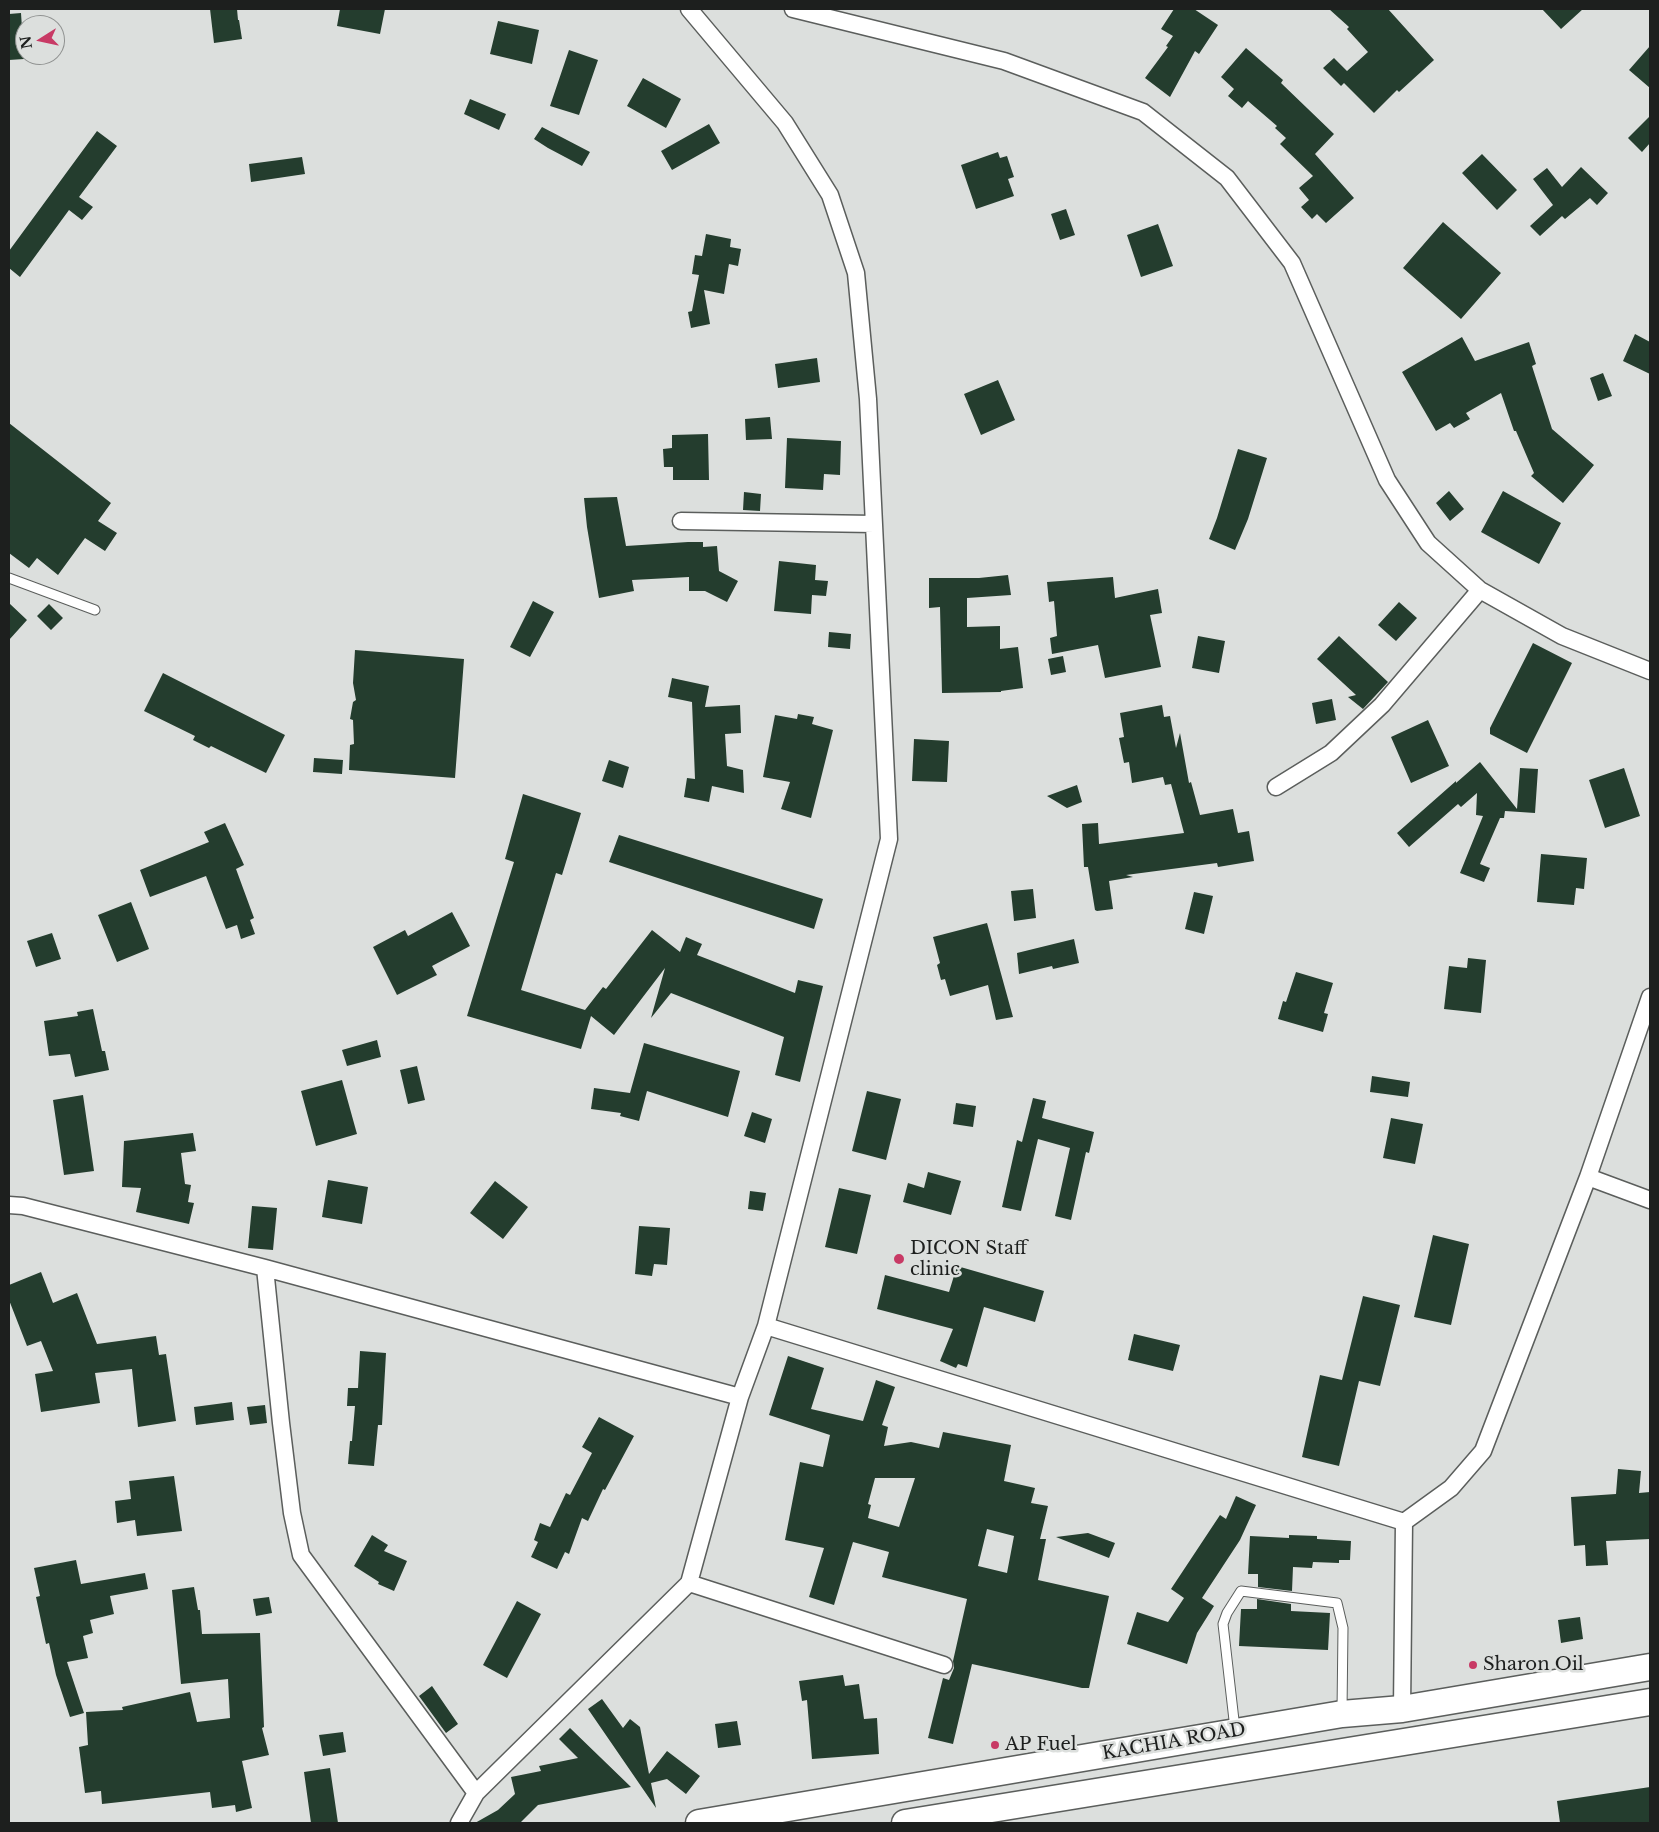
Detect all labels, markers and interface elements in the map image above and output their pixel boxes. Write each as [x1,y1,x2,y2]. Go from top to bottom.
north arrow [15,15,65,65]
text: N [16,34,36,50]
place label: DICON Staff clinic [910,1238,1027,1280]
marker: DICON Staff clinic [892,1252,906,1266]
place label: Sharon Oil [1483,1654,1584,1676]
marker: Sharon Oil [1467,1659,1479,1671]
street label: KACHIA ROAD [1101,1719,1247,1765]
place label: AP Fuel [1005,1734,1077,1756]
marker: AP Fuel [989,1739,1001,1751]

